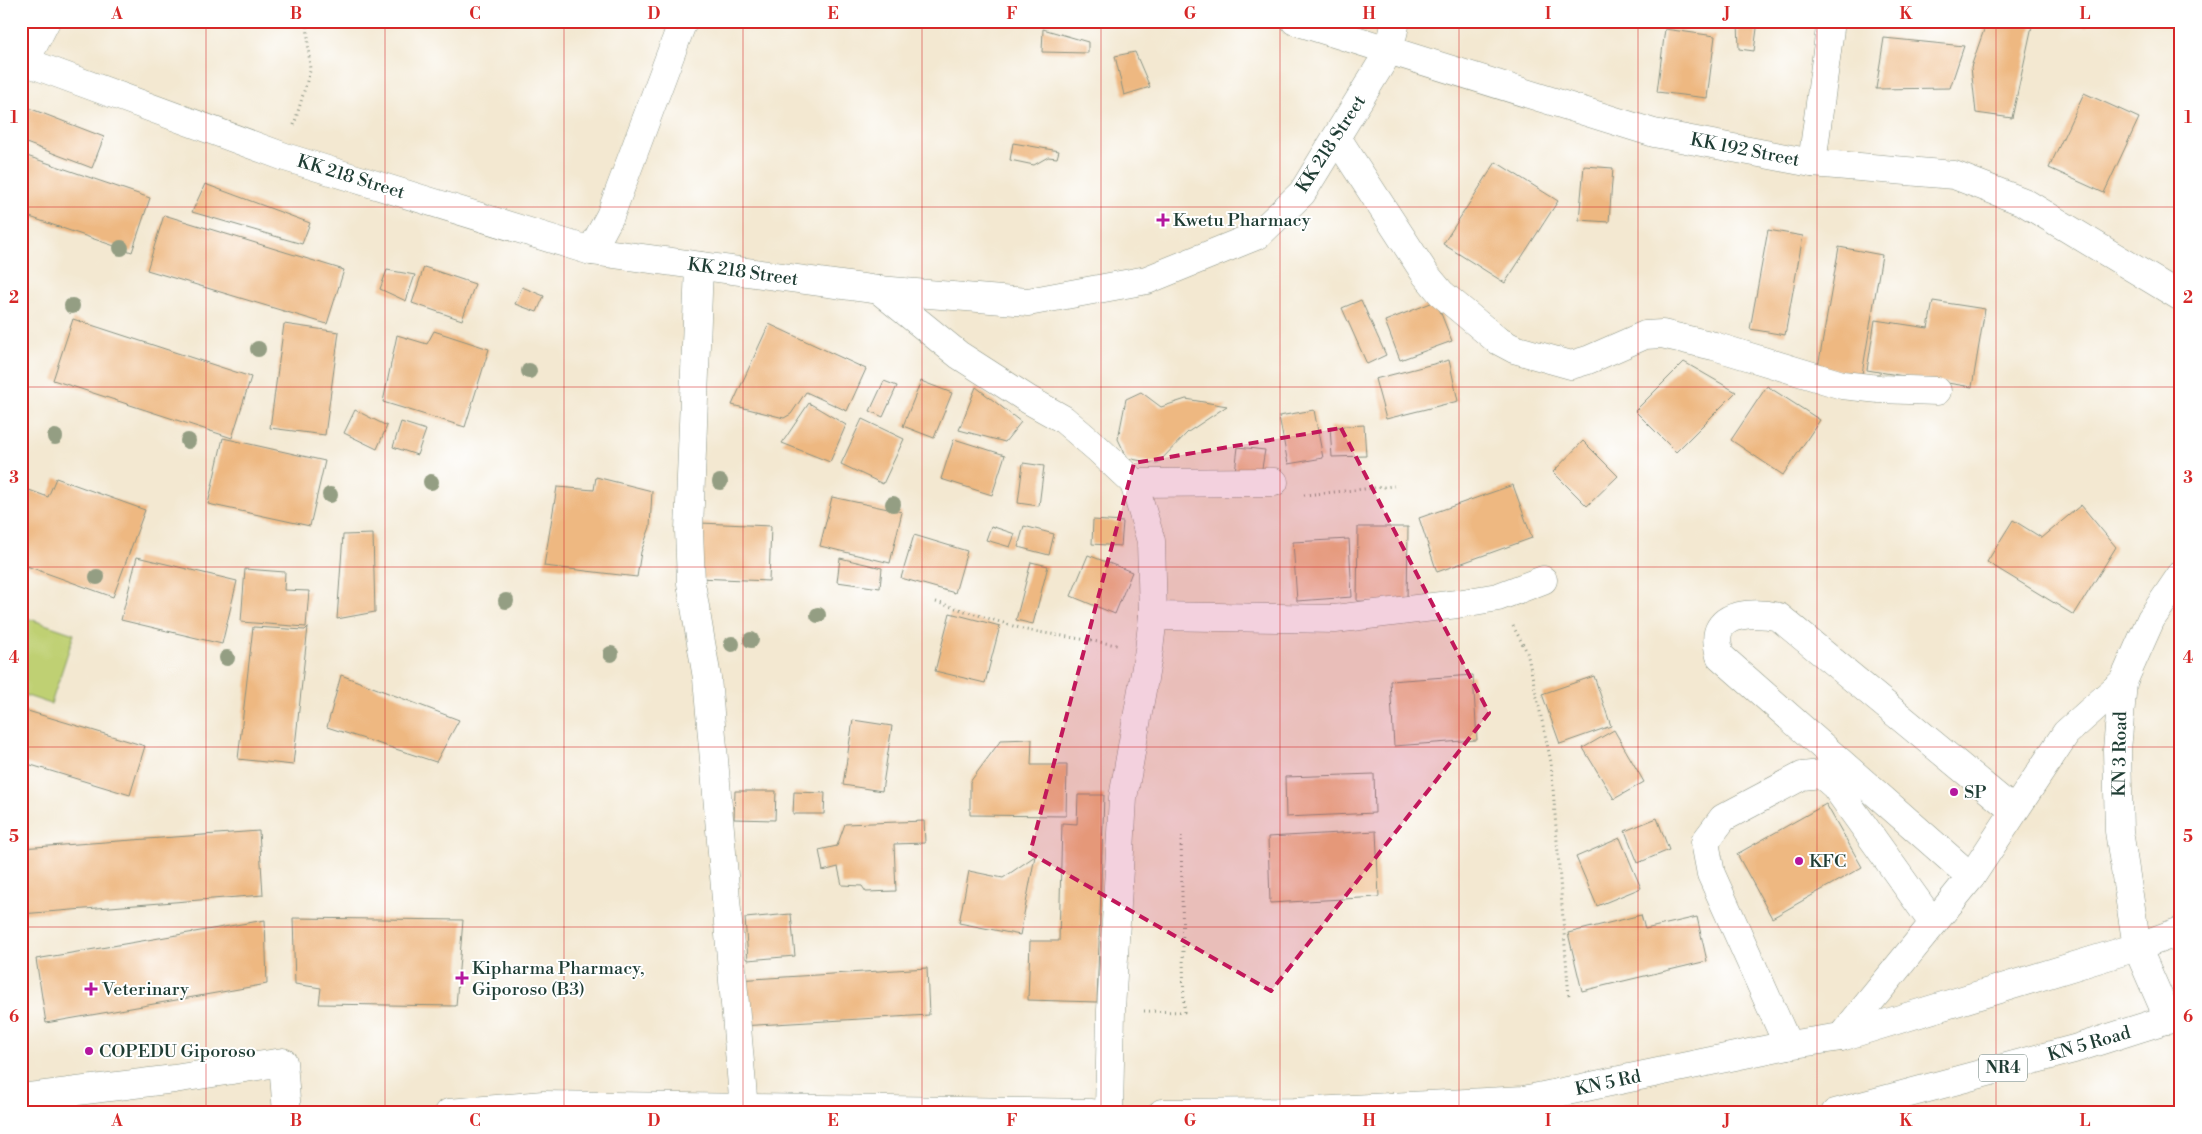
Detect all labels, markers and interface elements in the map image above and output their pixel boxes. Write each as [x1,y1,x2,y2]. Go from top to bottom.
text: A [110,4,123,24]
text: B [290,4,302,24]
text: C [469,4,481,24]
text: D [648,4,661,24]
text: E [827,4,839,24]
text: F [1006,4,1018,24]
text: G [1184,4,1197,24]
text: H [1362,4,1376,24]
text: I [1545,4,1551,24]
text: J [1722,4,1730,24]
text: K [1900,4,1914,24]
text: L [2080,4,2091,24]
street label: KK 218 Street [1291,90,1371,197]
text: 1 [10,108,18,128]
text: 1 [2184,108,2192,128]
street label: KK 192 Street [1688,128,1802,172]
street label: KK 218 Street [294,150,408,204]
place label: Kwetu Pharmacy [1173,209,1311,232]
marker: Kwetu Pharmacy [1157,214,1169,226]
street label: KK 218 Street [686,253,800,291]
text: 2 [9,288,19,308]
text: 2 [2183,288,2193,308]
text: 3 [9,468,19,488]
text: 3 [2183,468,2193,488]
text: 4 [9,648,20,668]
text: 4 [2183,648,2194,668]
street label: KN 3 Road [2108,710,2132,797]
place label: SP [1964,781,1987,804]
marker: SP [1948,786,1960,798]
text: 5 [9,827,19,847]
text: 5 [2183,827,2193,847]
place label: KFC [1809,850,1846,873]
marker: KFC [1793,855,1805,867]
place label: Kipharma Pharmacy, Giporoso (B3) [472,957,645,1001]
marker: Kipharma Pharmacy, Giporoso (B3) [456,972,468,984]
place label: Veterinary [101,978,189,1001]
marker: Veterinary [84,982,98,996]
text: 6 [9,1007,19,1027]
text: 6 [2183,1007,2193,1027]
street label: KN 5 Road [2045,1021,2134,1067]
place label: COPEDU Giporoso [99,1040,256,1063]
marker: COPEDU Giporoso [83,1045,95,1057]
road number: NR4 [1979,1054,2027,1082]
street label: KN 5 Rd [1573,1065,1644,1101]
text: A [110,1111,123,1131]
text: B [290,1111,302,1131]
text: C [469,1111,481,1131]
text: D [648,1111,661,1131]
text: E [827,1111,839,1131]
text: F [1006,1111,1018,1131]
text: G [1184,1111,1197,1131]
text: H [1362,1111,1376,1131]
text: I [1545,1111,1551,1131]
text: J [1722,1111,1730,1131]
text: K [1900,1111,1914,1131]
text: L [2080,1111,2091,1131]

